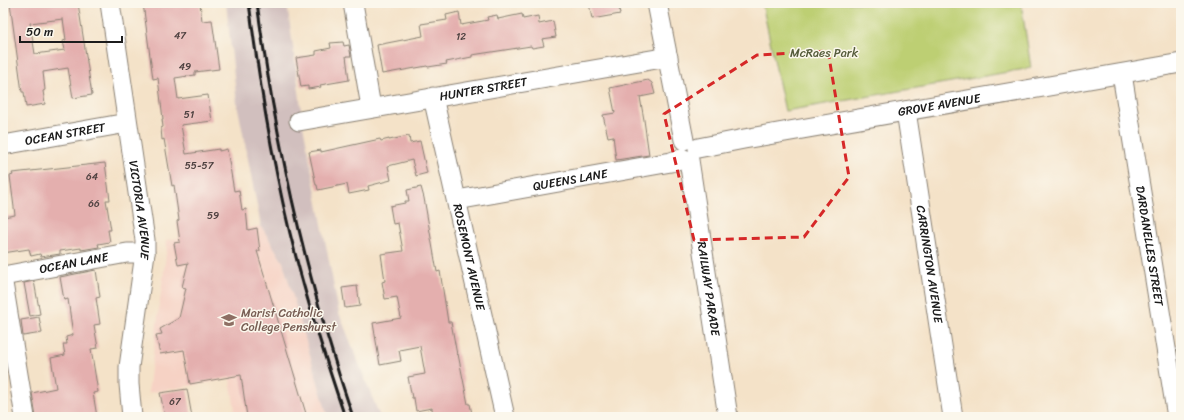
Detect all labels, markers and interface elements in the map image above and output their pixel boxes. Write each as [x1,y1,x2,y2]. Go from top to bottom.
scale bar [20,18,122,44]
text: 50 m [26,21,53,43]
house number: 47 [174,27,187,45]
house number: 12 [456,28,466,46]
park label: McRaes Park [790,42,859,64]
house number: 49 [179,58,191,76]
street label: HUNTER STREET [438,71,529,107]
street label: GROVE AVENUE [896,87,983,123]
house number: 51 [184,106,194,124]
street label: OCEAN STREET [23,116,108,152]
house number: 55-57 [185,157,215,175]
street label: VICTORIA AVENUE [122,159,156,262]
street label: QUEENS LANE [531,162,611,197]
house number: 64 [86,168,98,186]
street label: DARDANELLES STREET [1129,184,1170,308]
house number: 66 [88,195,100,213]
street label: ROSEMONT AVENUE [446,201,492,314]
street label: CARRINGTON AVENUE [910,204,950,326]
house number: 59 [207,207,219,225]
street label: RAILWAY PARADE [690,240,727,339]
street label: OCEAN LANE [37,245,111,280]
place label: Marist Catholic College Penshurst [241,302,337,338]
school or university icon: Marist Catholic College Penshurst [220,311,238,329]
house number: 67 [169,393,182,411]

